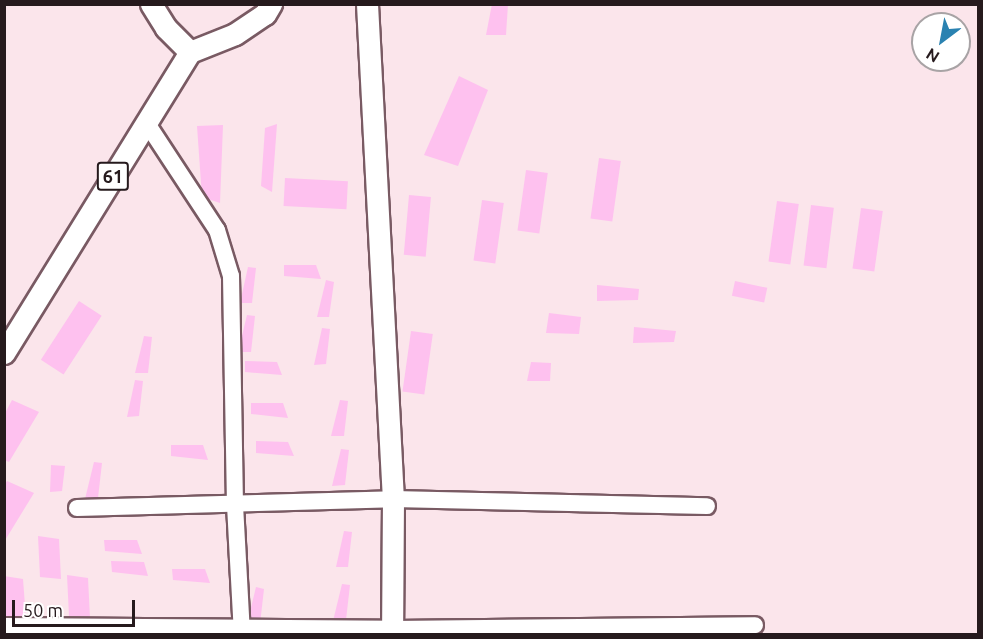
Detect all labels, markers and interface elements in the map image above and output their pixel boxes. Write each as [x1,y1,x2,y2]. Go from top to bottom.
north arrow [911,12,971,72]
text: N [923,45,942,66]
road number: 61 [96,161,130,191]
scale bar [15,588,138,626]
text: 50 m [23,600,63,620]

